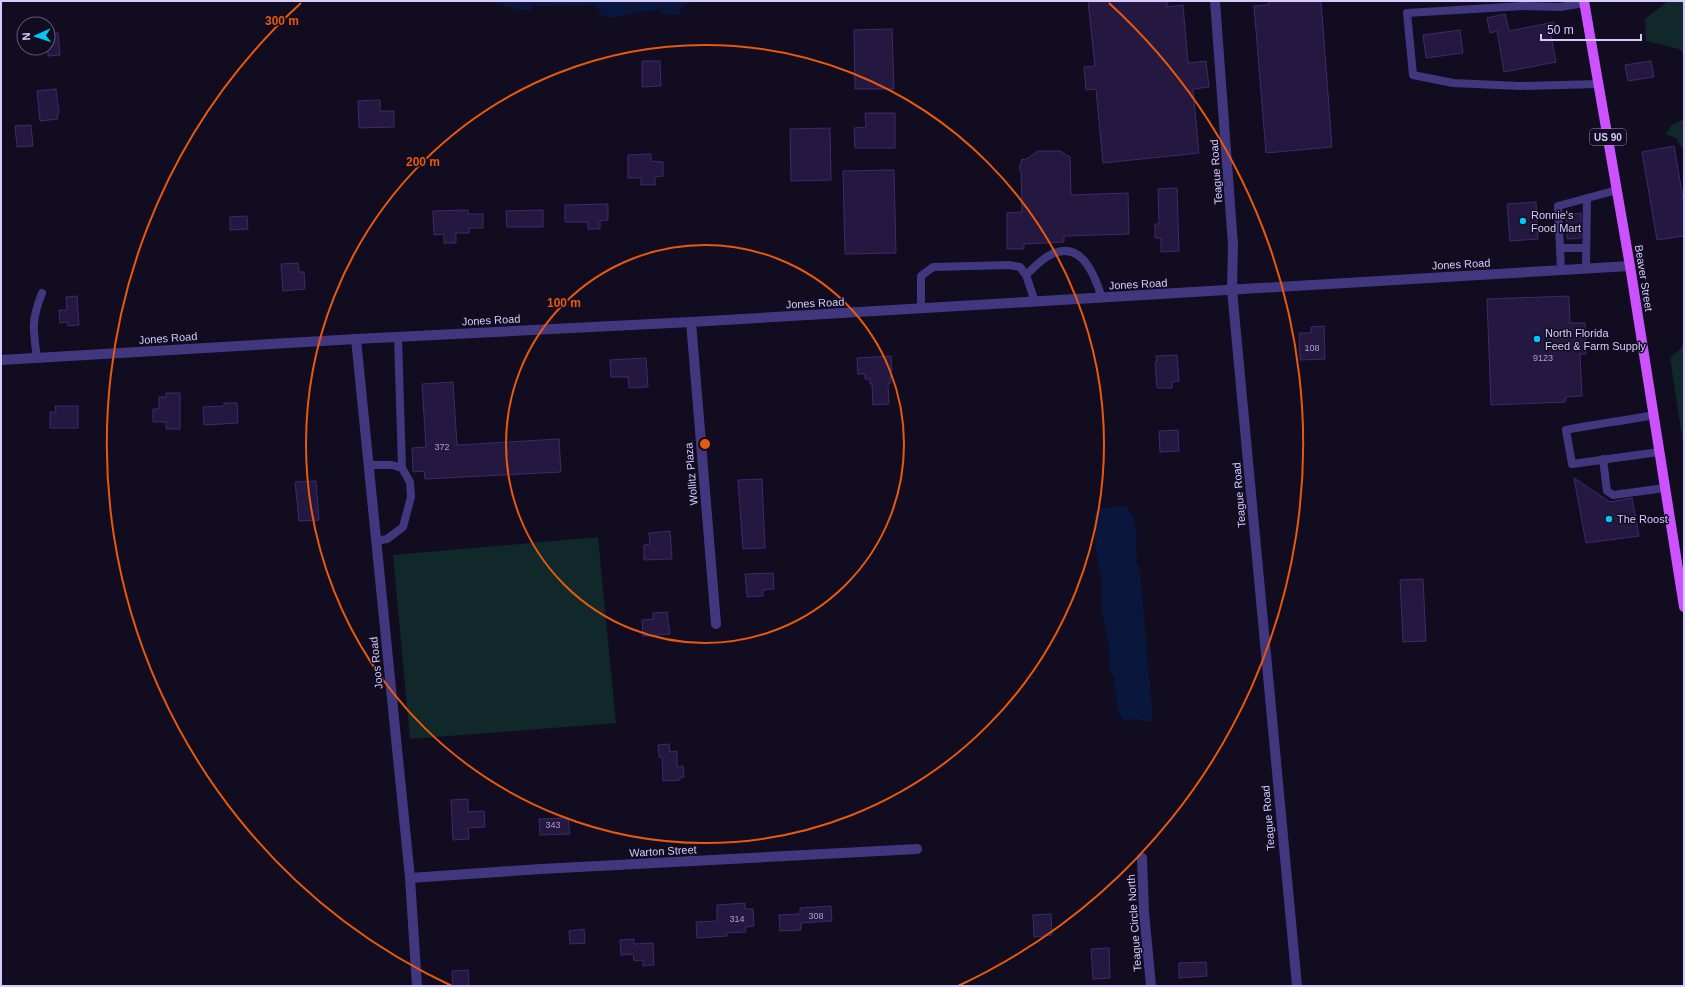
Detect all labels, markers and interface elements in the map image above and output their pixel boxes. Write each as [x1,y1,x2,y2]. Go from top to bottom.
text: 300 m [265,14,299,28]
north arrow [16,16,56,56]
scale bar [1541,16,1641,42]
text: 50 m [1547,23,1574,37]
text: N [20,32,32,41]
road number: US 90 [1590,129,1626,145]
street label: Teague Road [1208,139,1224,205]
text: 200 m [406,155,440,169]
place label: Ronnie's Food Mart [1531,209,1581,234]
marker: Ronnie's Food Mart [1518,216,1528,226]
street label: Beaver Street [1633,244,1655,312]
street label: Jones Road [1431,256,1491,272]
street label: Jones Road [1108,276,1168,292]
street label: Jones Road [785,295,845,311]
text: 100 m [547,296,581,310]
street label: Jones Road [461,312,521,328]
place label: North Florida Feed & Farm Supply [1545,327,1646,352]
street label: Jones Road [138,330,198,346]
marker: North Florida Feed & Farm Supply [1532,334,1542,344]
house number: 108 [1304,343,1320,353]
house number: 9123 [1533,353,1553,363]
centre of rings [698,437,712,451]
street label: Wollitz Plaza [682,441,700,506]
house number: 372 [434,442,450,452]
street label: Teague Road [1230,462,1248,528]
place label: The Roost [1617,513,1668,525]
marker: The Roost [1604,514,1614,524]
street label: Joos Road [367,636,385,690]
street label: Teague Road [1259,785,1277,851]
house number: 343 [545,820,561,830]
street label: Warton Street [629,843,697,859]
street label: Teague Circle North [1125,874,1143,972]
house number: 308 [808,911,824,921]
house number: 314 [729,914,745,924]

